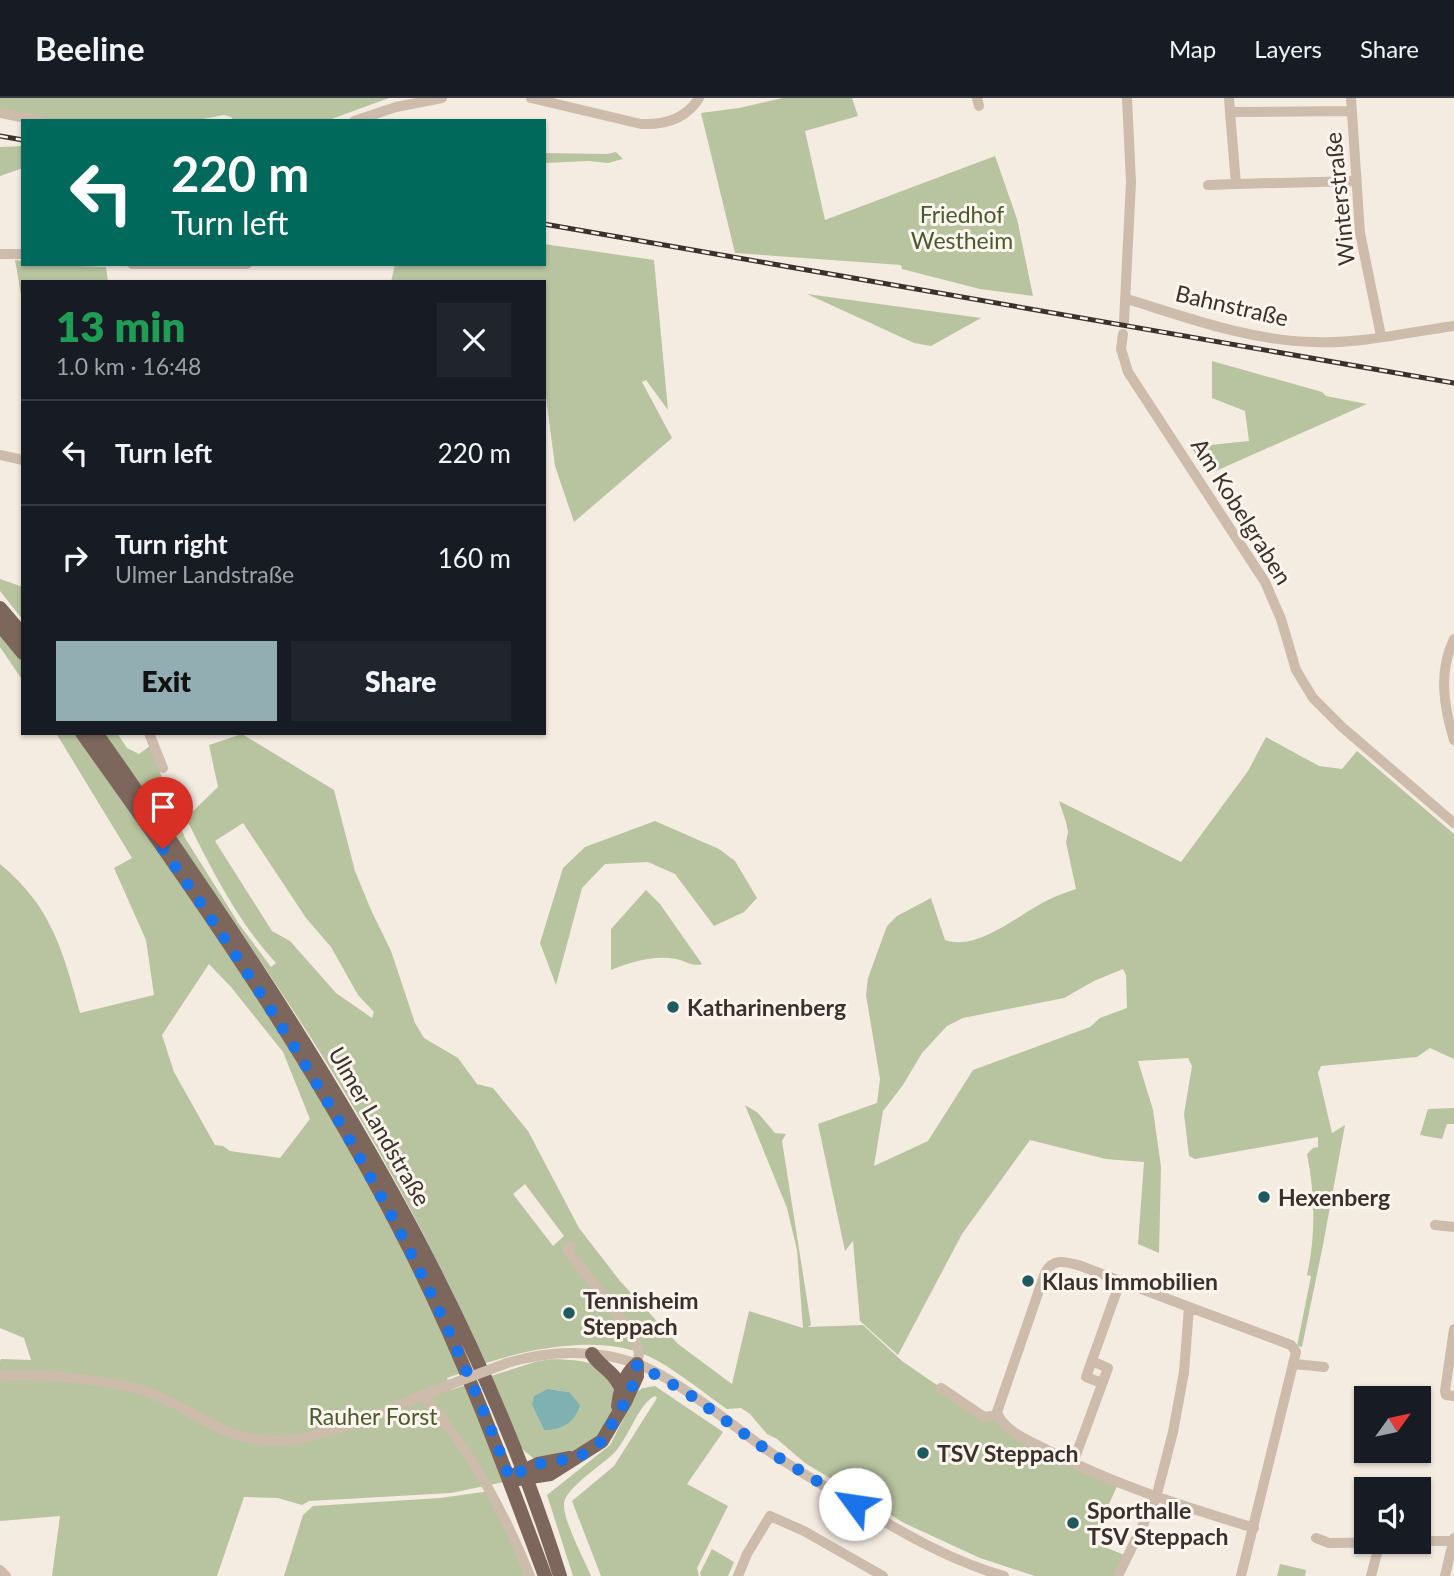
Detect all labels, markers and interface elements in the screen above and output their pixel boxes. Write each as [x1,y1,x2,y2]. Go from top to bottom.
text: Beeline [35,28,145,68]
text: Map [1169,34,1216,63]
text: Layers [1254,34,1322,63]
text: Share [1360,34,1419,63]
street label: Winterstraße [1318,131,1360,267]
text: 220 m [171,144,309,202]
icon: left [56,147,147,238]
park label: Friedhof Westheim [911,200,1013,254]
text: Turn left [171,203,288,242]
street label: Bahnstraße [1173,278,1291,332]
text: 13 min [56,301,185,351]
button: close [437,303,511,377]
text: 1.0 km · 16:48 [56,352,201,380]
street label: Am Kobelgraben [1186,433,1298,589]
icon: left [56,434,94,472]
text: Turn left [115,437,212,469]
text: 220 m [438,437,511,469]
text: Turn right [115,528,228,560]
icon: right [56,539,94,577]
text: 160 m [438,542,511,574]
text: Ulmer Landstraße [115,560,294,588]
button: Exit [56,641,277,721]
button: Share [291,641,511,721]
pin [133,777,193,849]
icon: arrive [144,788,182,826]
place label: Katharinenberg [687,993,846,1021]
marker: Katharinenberg [665,999,681,1015]
street label: Ulmer Landstraße [323,1041,437,1211]
place label: Hexenberg [1278,1183,1390,1211]
marker: Hexenberg [1256,1189,1272,1205]
place label: Klaus Immobilien [1042,1267,1218,1295]
marker: Klaus Immobilien [1020,1273,1036,1289]
place label: Tennisheim Steppach [583,1286,699,1340]
marker: Tennisheim Steppach [561,1305,577,1321]
north arrow [1354,1386,1432,1463]
map controls [1354,1386,1431,1554]
park label: Rauher Forst [309,1402,438,1430]
place label: TSV Steppach [937,1439,1078,1467]
marker: TSV Steppach [915,1445,931,1461]
position arrow [818,1467,892,1541]
button: sound [1354,1477,1431,1554]
place label: Sporthalle TSV Steppach [1087,1496,1228,1550]
marker: Sporthalle TSV Steppach [1065,1515,1081,1531]

